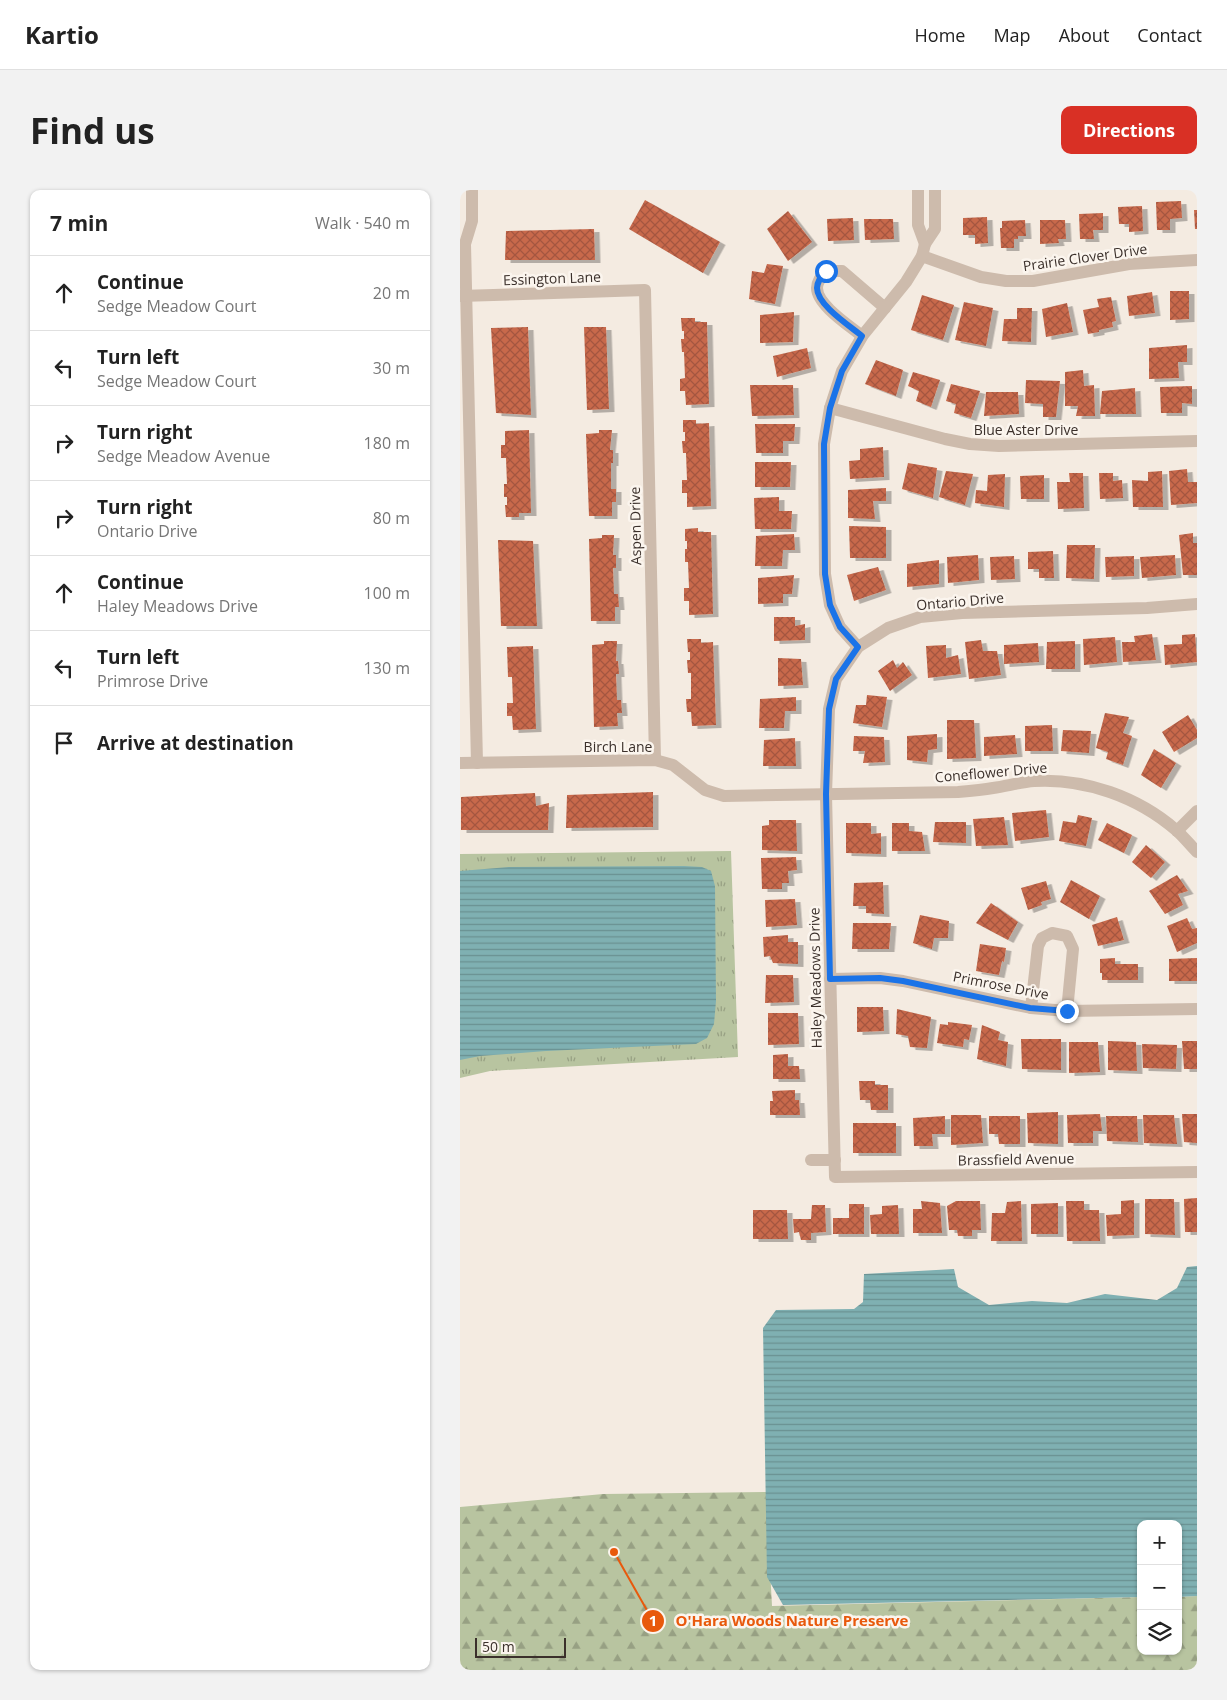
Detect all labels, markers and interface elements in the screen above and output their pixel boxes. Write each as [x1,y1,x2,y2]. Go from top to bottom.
text: Kartio [25,18,99,51]
text: Home [915,23,965,47]
text: Map [993,23,1031,47]
text: About [1059,23,1109,47]
text: Contact [1137,23,1202,47]
button: Directions [1061,106,1197,154]
text: Find us [30,107,155,154]
text: 7 min [50,209,108,237]
text: Walk · 540 m [315,212,410,234]
street label: Prairie Clover Drive [1022,239,1149,275]
route start [815,260,838,283]
street label: Essington Lane [503,267,601,289]
text: Continue [97,269,184,295]
icon: ahead [50,279,78,307]
text: 20 m [373,282,410,304]
text: Sedge Meadow Court [97,295,256,317]
text: Turn left [97,344,179,370]
icon: left [50,354,78,382]
text: 30 m [373,357,410,379]
text: Sedge Meadow Court [97,370,256,392]
text: Turn right [97,419,192,445]
street label: Blue Aster Drive [974,420,1078,439]
icon: right [50,429,78,457]
text: 180 m [364,432,410,454]
text: Sedge Meadow Avenue [97,445,270,467]
street label: Aspen Drive [625,486,645,565]
text: Turn right [97,494,192,520]
icon: right [50,504,78,532]
text: 80 m [373,507,410,529]
text: Ontario Drive [97,520,197,542]
text: Continue [97,569,184,595]
icon: ahead [50,579,78,607]
text: 100 m [364,582,410,604]
street label: Ontario Drive [915,588,1005,614]
text: Haley Meadows Drive [97,595,258,617]
text: Turn left [97,644,179,670]
icon: left [50,654,78,682]
text: 130 m [364,657,410,679]
text: Primrose Drive [97,670,208,692]
icon: arrive [50,729,78,757]
text: Arrive at destination [97,730,294,756]
street label: Birch Lane [584,737,653,756]
street label: Coneflower Drive [934,758,1048,786]
street label: Haley Meadows Drive [804,907,826,1049]
street label: Primrose Drive [951,966,1051,1004]
route end [1056,1000,1079,1023]
street label: Brassfield Avenue [958,1148,1075,1170]
map controls [1137,1520,1182,1655]
button: + [1137,1520,1182,1565]
button: − [1137,1565,1182,1610]
callout: O'Hara Woods Nature Preserve [641,1606,919,1636]
text: 1 [649,1610,657,1630]
text: O'Hara Woods Nature Preserve [676,1610,909,1630]
button: layers [1137,1610,1182,1655]
scale bar [475,1635,566,1658]
text: 50 m [482,1637,515,1656]

